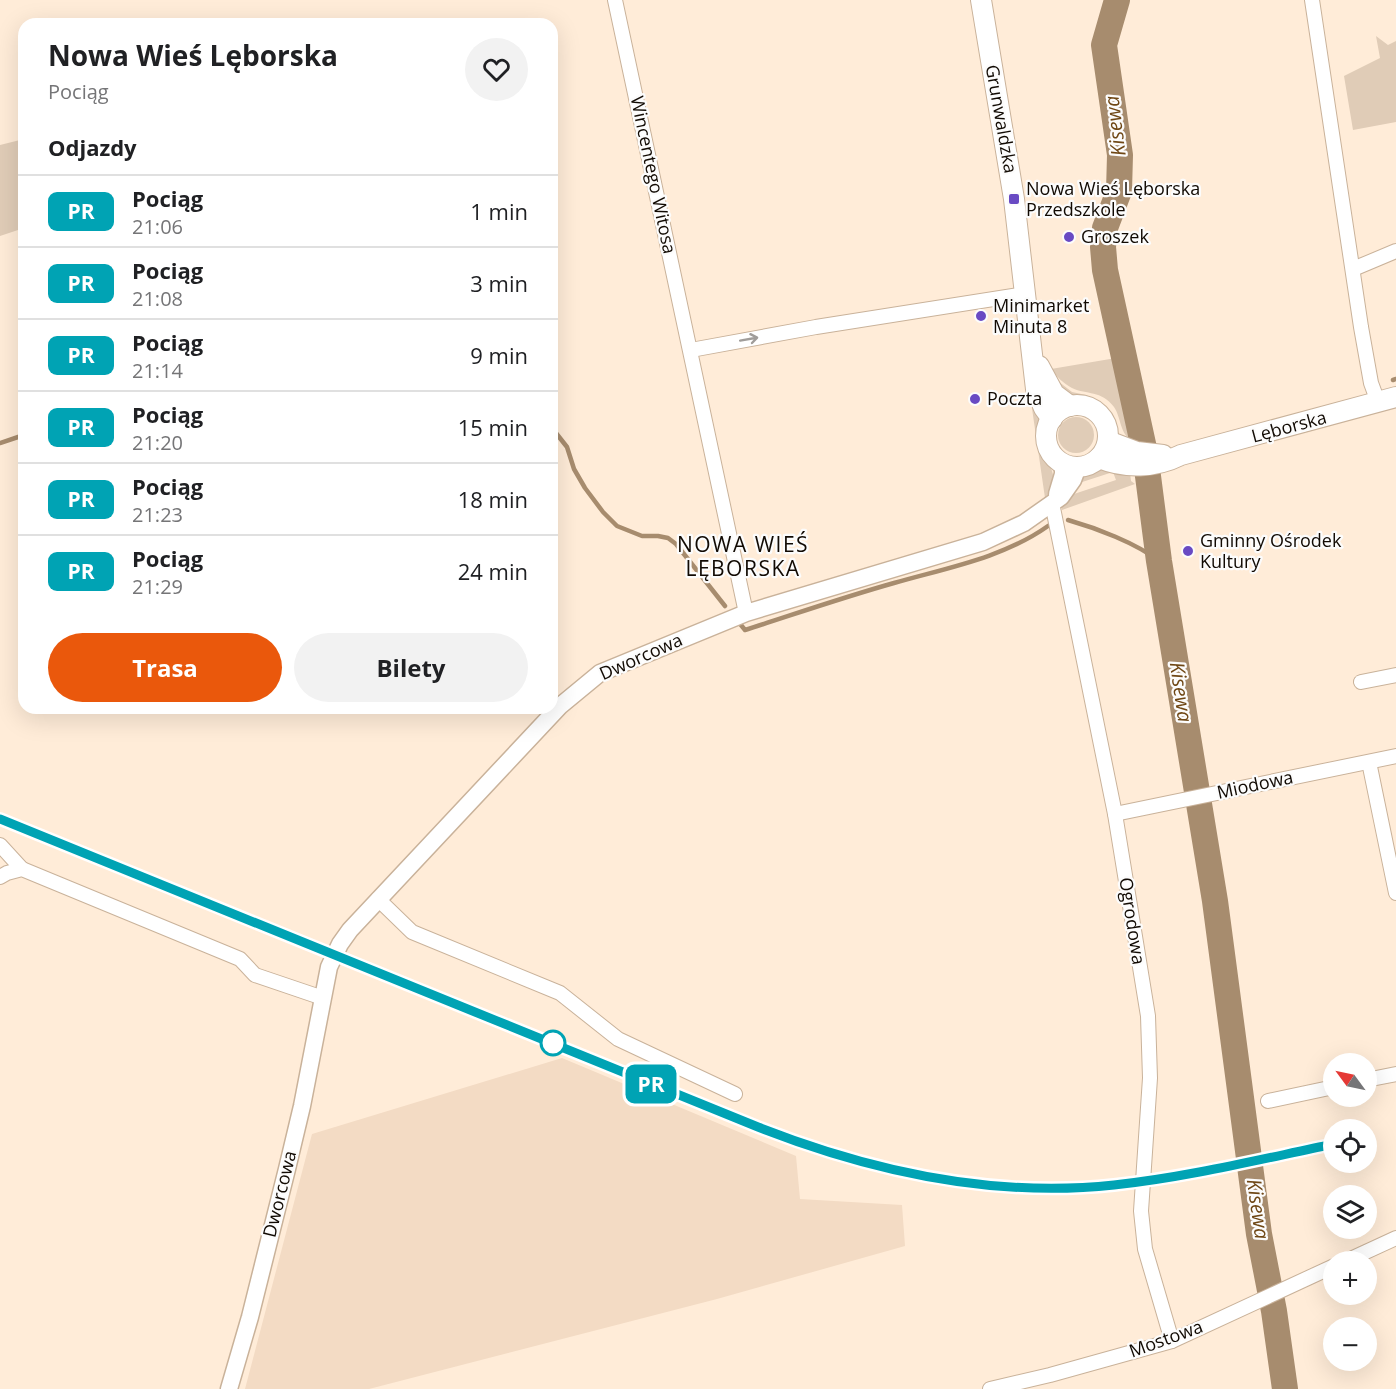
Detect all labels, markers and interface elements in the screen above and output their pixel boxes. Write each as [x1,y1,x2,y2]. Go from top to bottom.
text: Nowa Wieś Lęborska [48,36,338,74]
button: heart [465,38,528,101]
street label: Grunwaldzka [981,63,1023,175]
text: Pociąg [48,78,109,105]
street label: Wincentego Witosa [626,94,682,256]
water label: Kisewa [1097,94,1132,158]
text: Odjazdy [48,132,137,162]
place label: Nowa Wieś Lęborska Przedszkole [1026,176,1200,221]
text: Pociąg [132,183,203,213]
marker: Nowa Wieś Lęborska Przedszkole [1007,192,1021,206]
text: 1 min [470,196,528,226]
text: PR [67,197,95,225]
text: 21:06 [132,213,183,240]
place label: Groszek [1081,224,1149,248]
marker: Groszek [1062,230,1076,244]
text: Pociąg [132,255,203,285]
text: 3 min [470,268,528,298]
text: PR [67,269,95,297]
text: 21:08 [132,285,183,312]
place label: Minimarket Minuta 8 [993,293,1089,338]
marker: Minimarket Minuta 8 [974,309,988,323]
text: Pociąg [132,327,203,357]
one-way arrow [738,333,758,344]
text: 9 min [470,340,528,370]
text: PR [67,341,95,369]
text: 21:14 [132,357,183,384]
place label: Poczta [987,386,1042,410]
marker: Poczta [968,392,982,406]
text: Pociąg [132,399,203,429]
street label: Lęborska [1249,405,1329,448]
text: 15 min [458,412,528,442]
text: PR [67,413,95,441]
text: 21:20 [132,429,183,456]
text: Pociąg [132,471,203,501]
text: 18 min [458,484,528,514]
text: PR [67,485,95,513]
text: 21:23 [132,501,183,528]
place label: Gminny Ośrodek Kultury [1200,528,1342,573]
district label: NOWA WIEŚ LĘBORSKA [677,530,809,582]
text: Pociąg [132,543,203,573]
marker: Gminny Ośrodek Kultury [1181,544,1195,558]
text: 24 min [458,556,528,586]
text: PR [67,557,95,585]
text: 21:29 [132,573,183,600]
street label: Dworcowa [595,627,686,685]
button: Trasa [48,633,282,702]
button: Bilety [294,633,528,702]
water label: Kisewa [1164,660,1199,724]
street label: Miodowa [1214,764,1295,804]
street label: Ogrodowa [1114,876,1152,966]
unlabelled marker [540,1030,566,1056]
north arrow [1323,1053,1377,1107]
map controls [1323,1053,1377,1371]
line badge: PR [624,1064,678,1104]
text: PR [637,1070,665,1098]
button: locate [1323,1119,1377,1173]
street label: Dworcowa [257,1148,301,1240]
water label: Kisewa [1241,1177,1276,1241]
button: layers [1323,1185,1377,1239]
button: + [1323,1251,1377,1305]
street label: Mostowa [1125,1314,1206,1362]
button: − [1323,1317,1377,1371]

